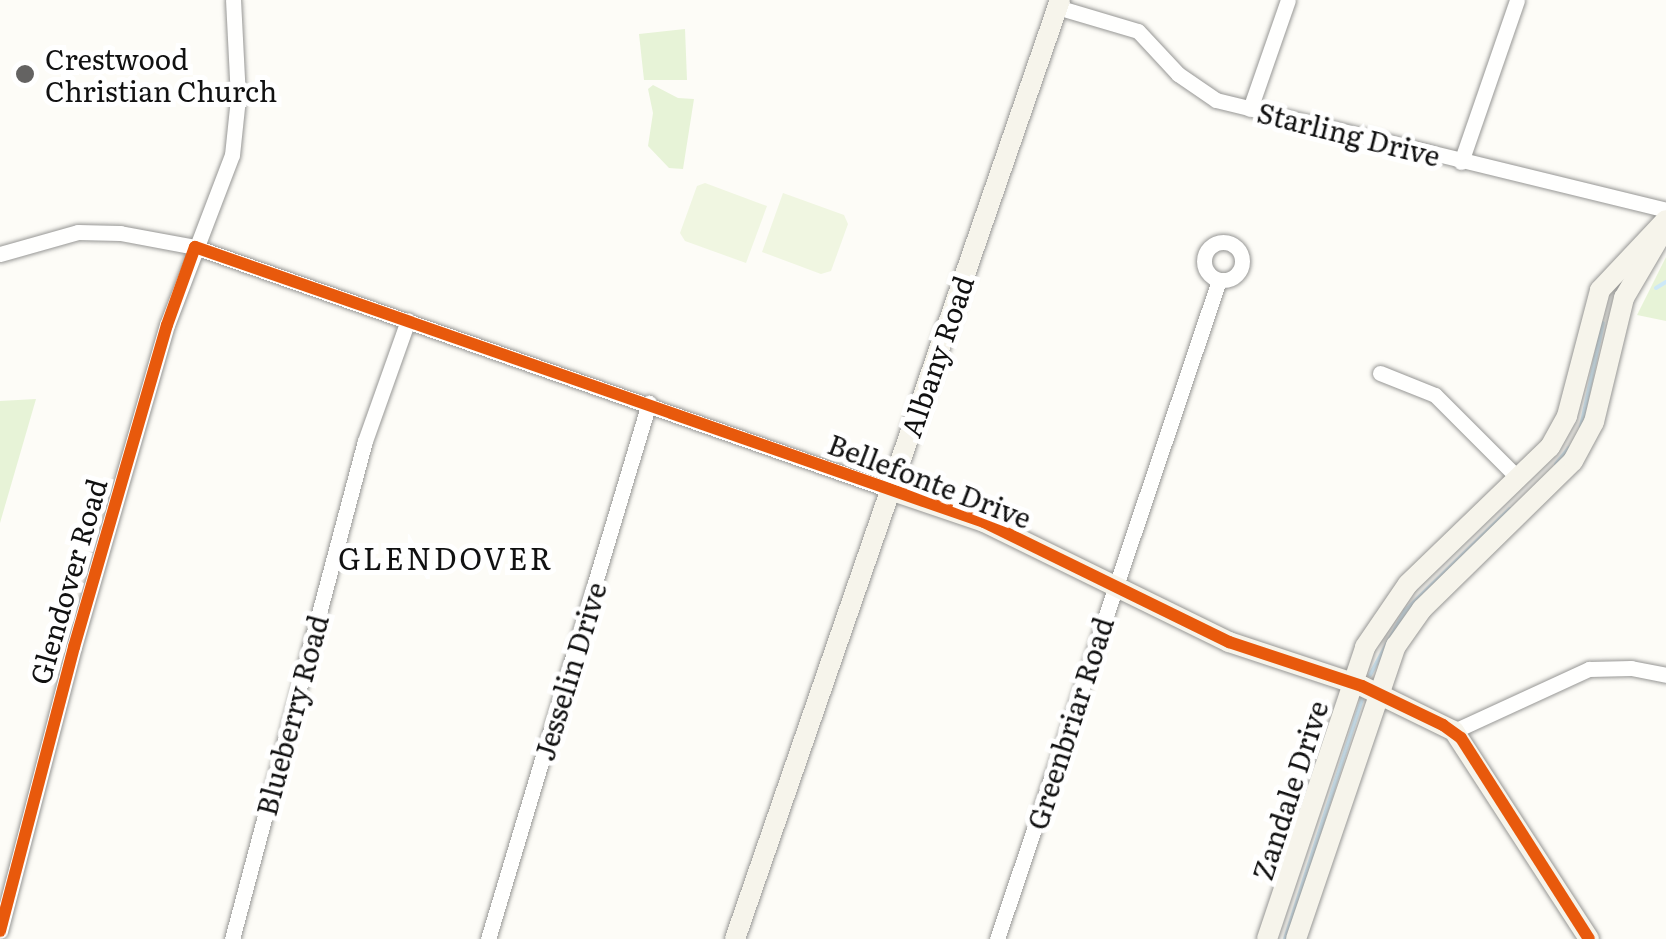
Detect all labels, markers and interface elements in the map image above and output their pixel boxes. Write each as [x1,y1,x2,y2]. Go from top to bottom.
place label: Crestwood Christian Church [45,41,277,107]
marker: Crestwood Christian Church [14,63,36,85]
street label: Starling Drive [1254,94,1444,172]
street label: Albany Road [893,271,979,441]
street label: Bellefonte Drive [824,426,1036,534]
street label: Glendover Road [22,474,112,688]
district label: GLENDOVER [338,539,554,575]
street label: Jesselin Drive [526,578,612,764]
street label: Blueberry Road [248,611,334,819]
street label: Greenbriar Road [1019,613,1119,833]
street label: Zandale Drive [1244,696,1334,884]

